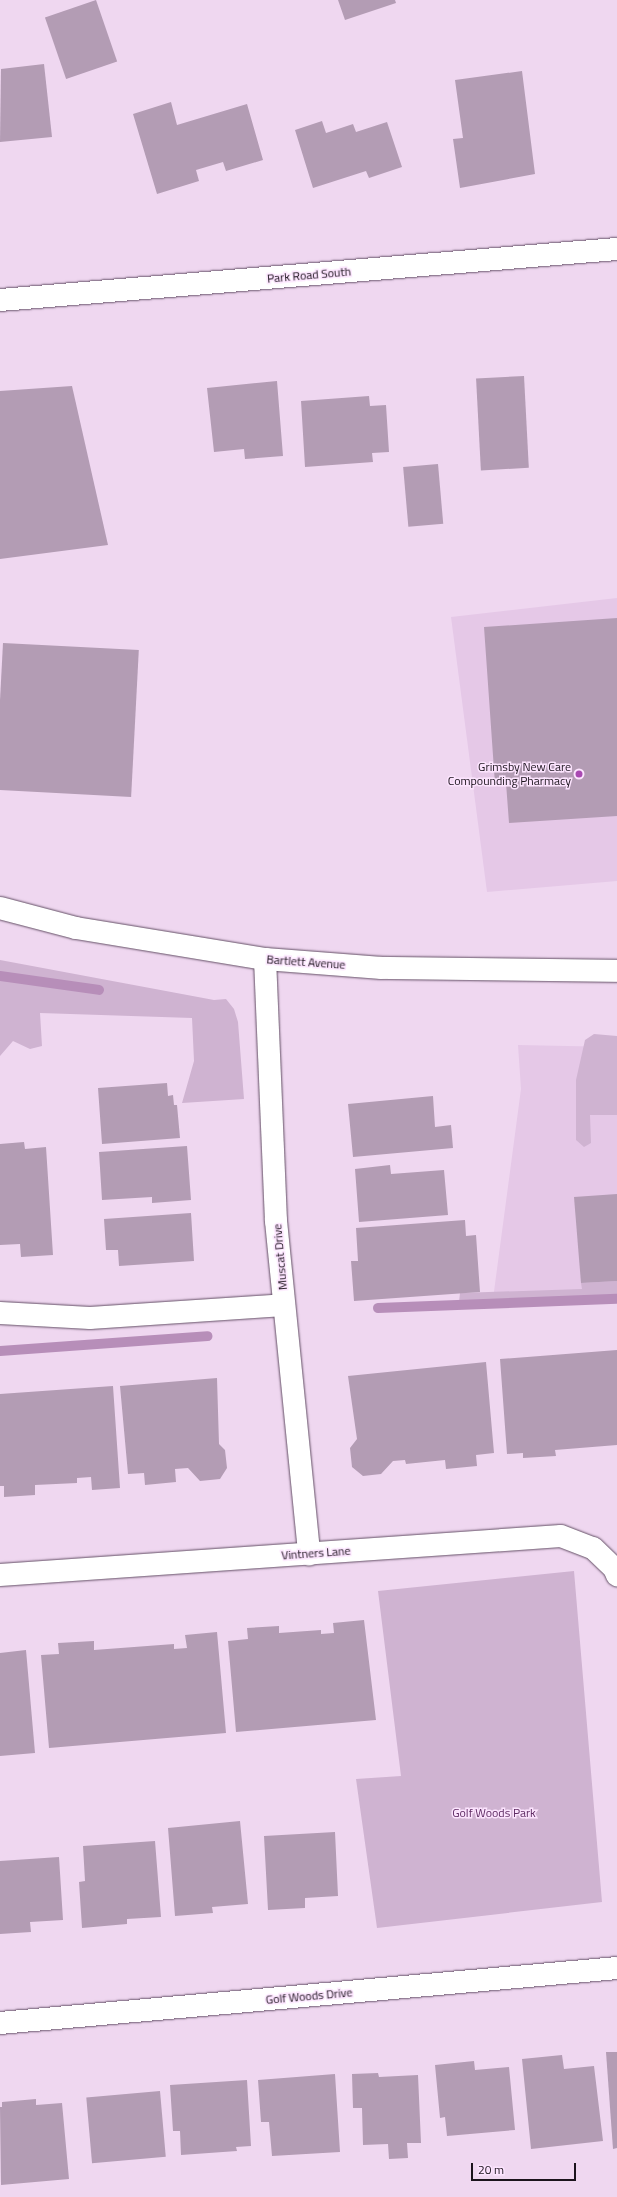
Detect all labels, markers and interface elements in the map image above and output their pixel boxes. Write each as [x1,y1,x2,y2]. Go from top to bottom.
street label: Park Road South [266,264,352,286]
place label: Grimsby New Care Compounding Pharmacy [448,760,571,788]
marker: Grimsby New Care Compounding Pharmacy [574,769,584,779]
street label: Bartlett Avenue [266,952,346,972]
street label: Muscat Drive [270,1223,290,1291]
street label: Vintners Lane [281,1543,351,1563]
park label: Golf Woods Park [452,1806,536,1820]
street label: Golf Woods Drive [265,1985,353,2007]
scale bar [473,2155,578,2181]
text: 20 m [478,2160,504,2179]

